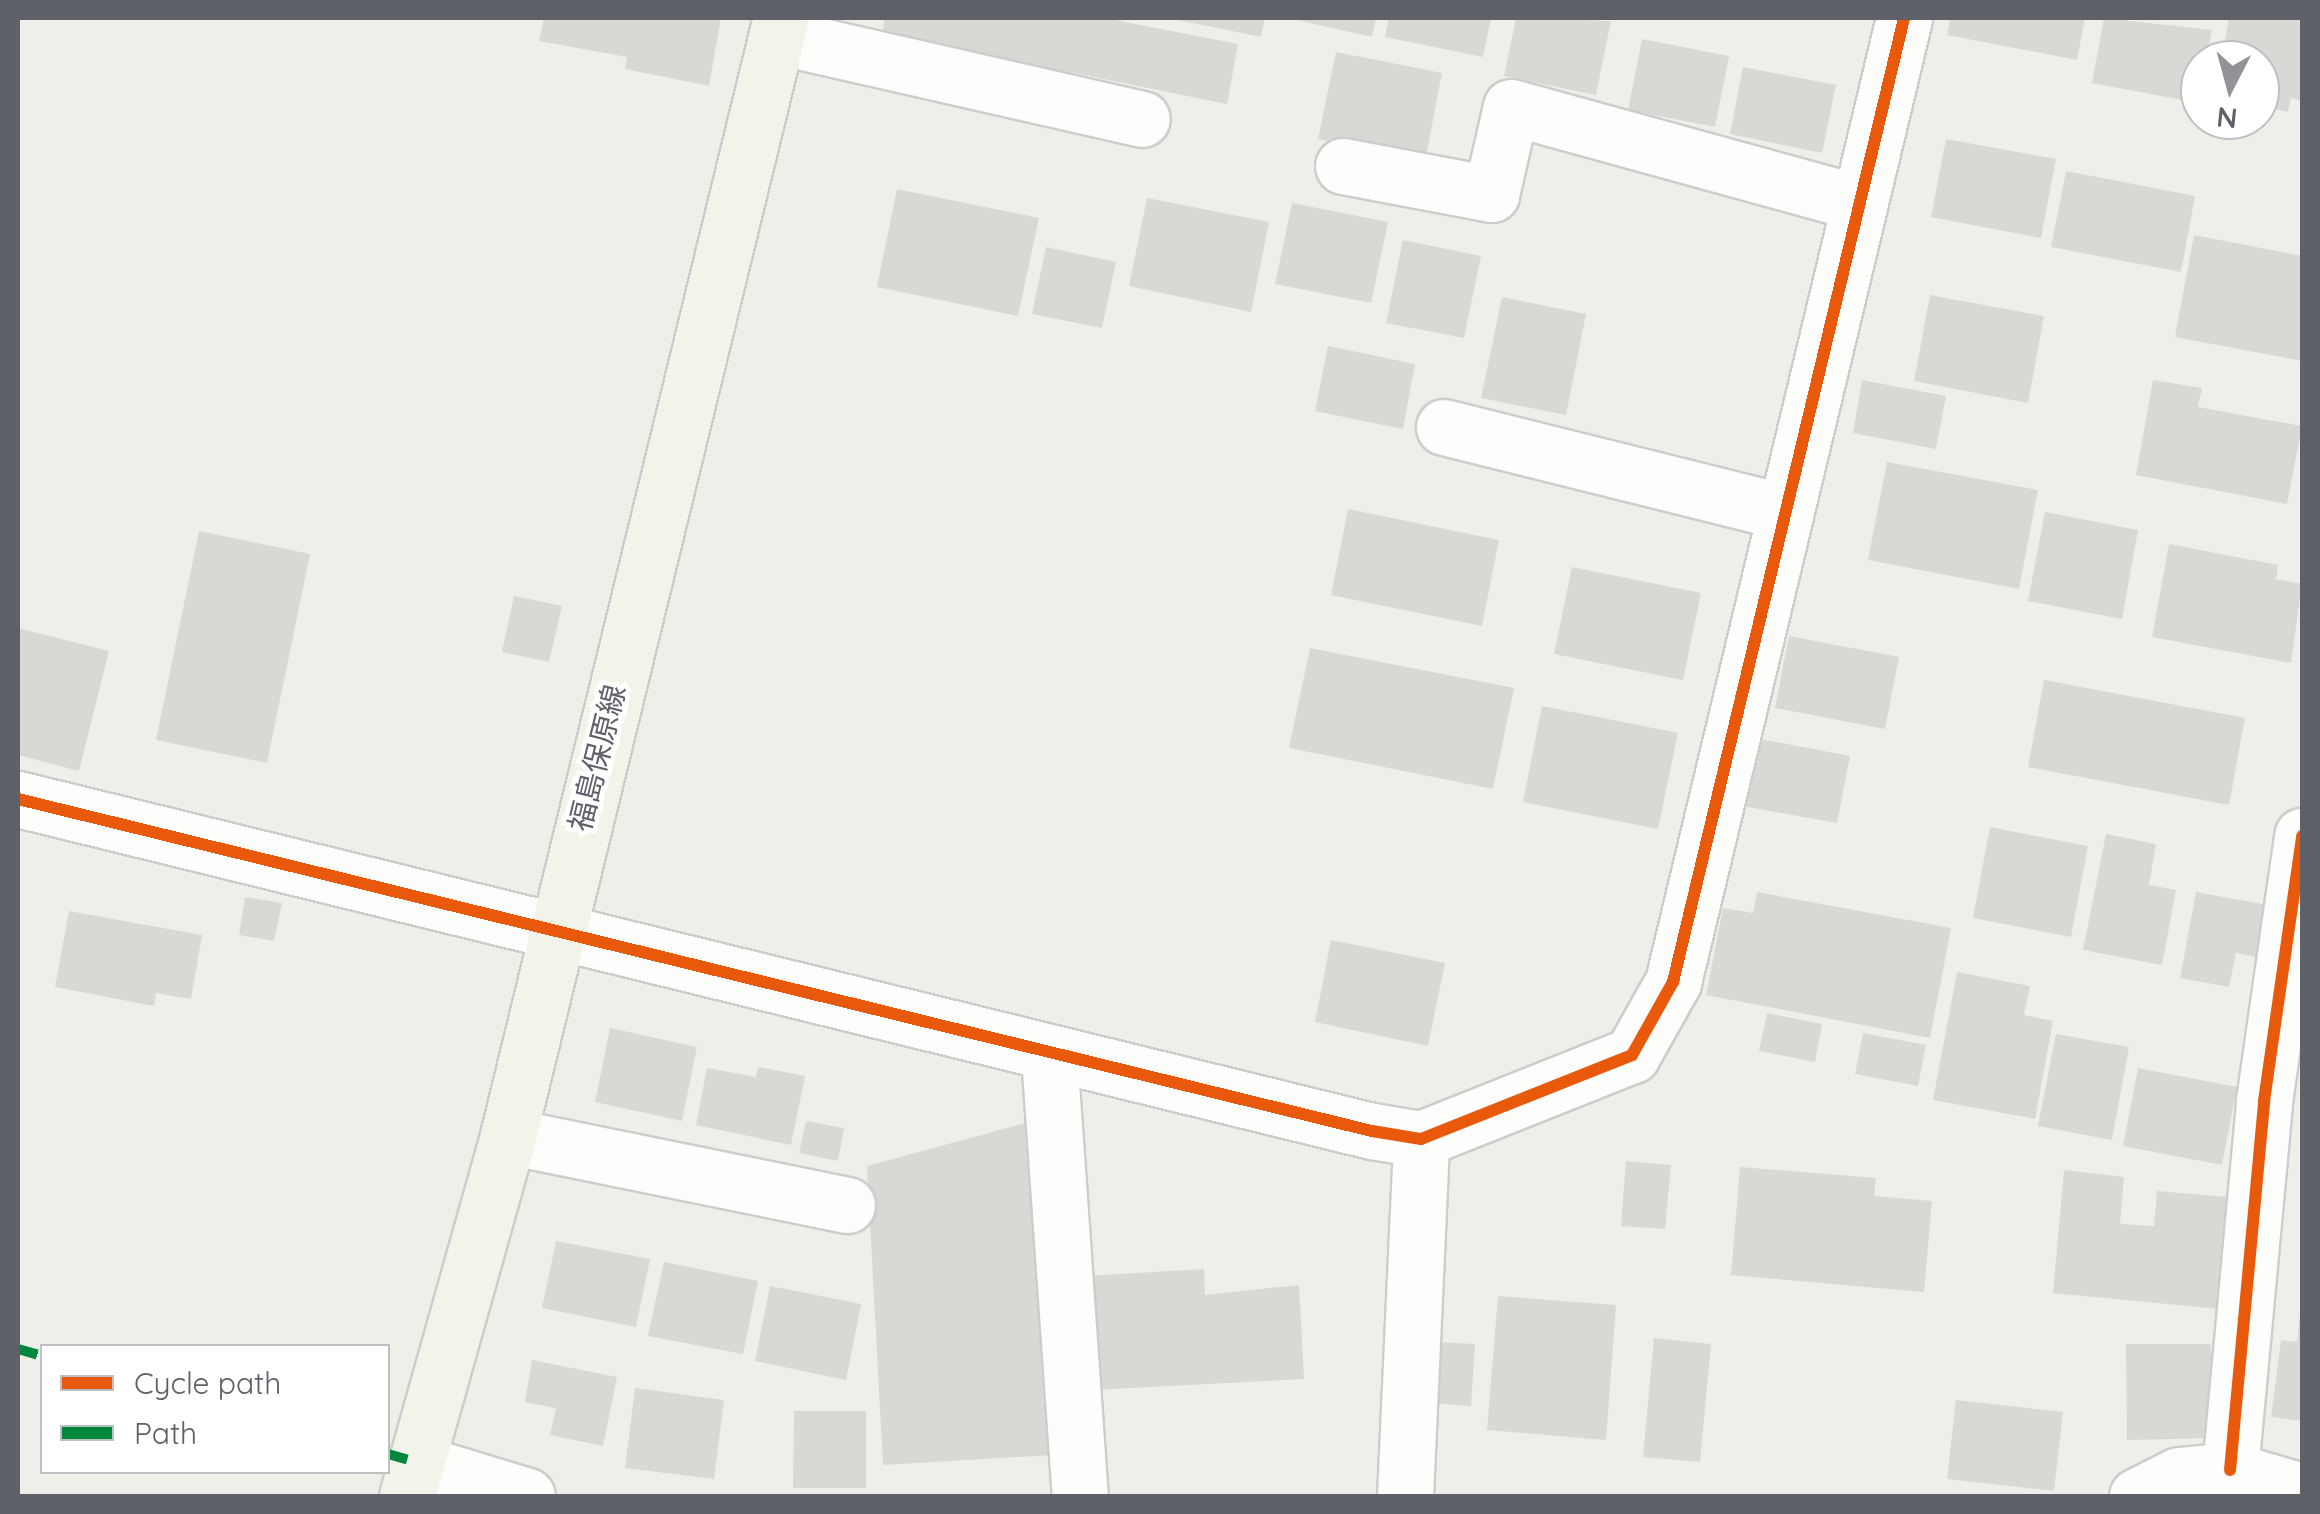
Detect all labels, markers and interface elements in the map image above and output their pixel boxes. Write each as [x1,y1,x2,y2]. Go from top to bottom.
north arrow [2180,40,2280,140]
text: N [2215,100,2239,137]
street label: 福島保原線 [561,681,633,835]
legend [40,1344,390,1474]
text: Cycle path [134,1364,281,1402]
text: Path [134,1414,197,1452]

